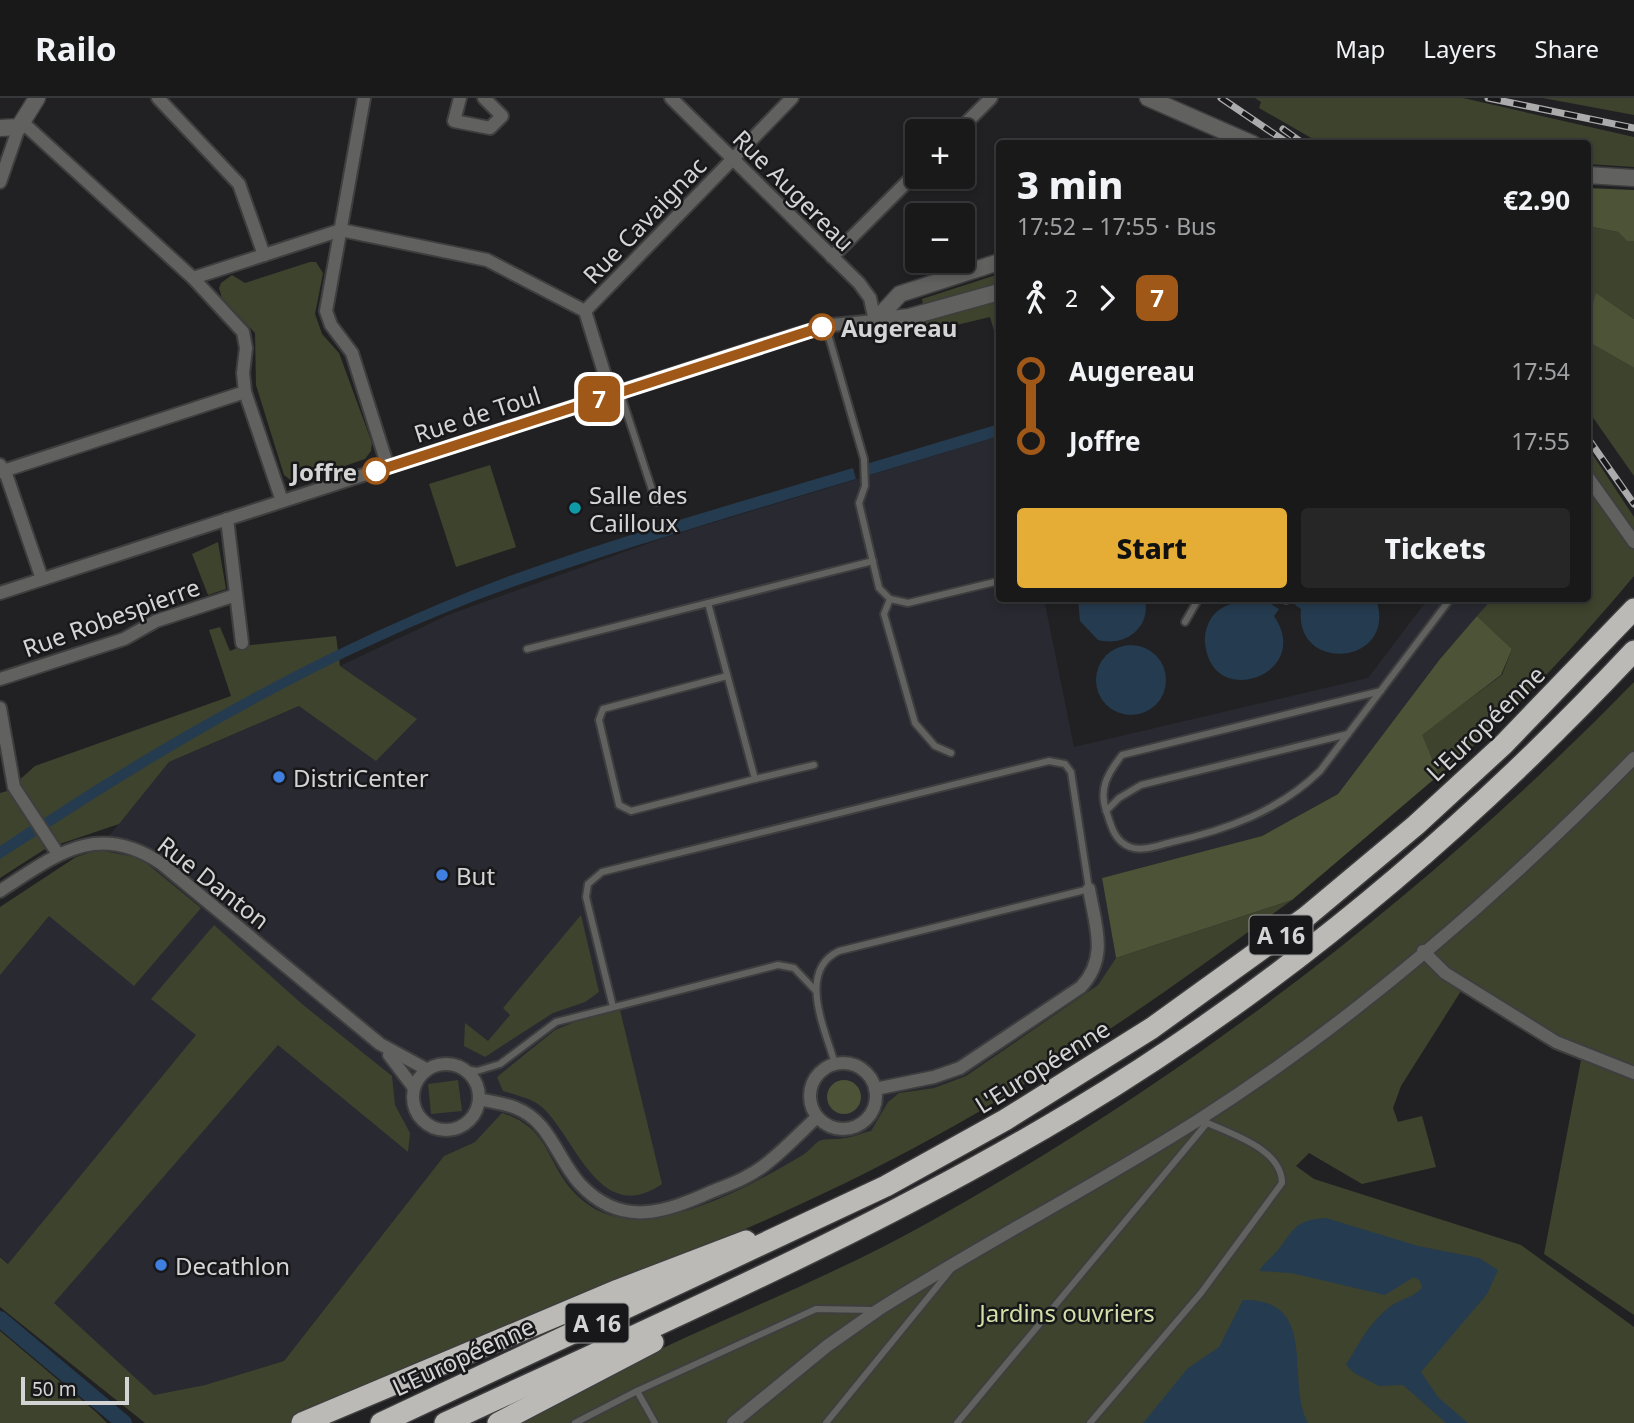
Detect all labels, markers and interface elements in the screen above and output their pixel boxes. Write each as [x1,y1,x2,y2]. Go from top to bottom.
text: Railo [35,26,117,71]
text: Map [1335,32,1385,65]
text: Layers [1423,32,1497,65]
text: Share [1535,32,1599,65]
map controls [905,119,975,273]
button: + [905,119,975,189]
street label: Rue Augereau [726,122,862,258]
street label: Rue Cavaignac [575,149,713,291]
text: 3 min [1017,158,1123,210]
text: €2.90 [1503,182,1570,218]
button: − [905,203,975,273]
text: 17:52 – 17:55 · Bus [1017,210,1216,242]
icon: walk [1017,279,1055,317]
icon: forward [1088,279,1126,317]
text: 7 [1150,281,1164,314]
text: 2 [1065,282,1078,314]
place label: Augereau [841,311,957,344]
marker: Augereau [809,314,835,340]
text: Augereau [1069,353,1195,389]
text: 17:54 [1511,355,1570,387]
line badge: 7 [576,376,622,422]
street label: Rue de Toul [409,378,545,450]
text: 7 [592,382,606,415]
text: Joffre [1069,423,1141,459]
text: 17:55 [1511,425,1570,457]
place label: Joffre [289,455,357,488]
marker: Joffre [363,458,389,484]
place label: Salle des Cailloux [589,478,688,539]
marker: Salle des Cailloux [567,500,583,516]
button: Start [1017,508,1287,588]
button: Tickets [1301,508,1570,588]
street label: Rue Robespierre [18,570,204,664]
street label: L'Européenne [1418,658,1552,788]
place label: DistriCenter [293,761,429,794]
marker: DistriCenter [271,769,287,785]
street label: Rue Danton [151,828,277,936]
place label: But [456,859,495,892]
marker: But [434,867,450,883]
road number: A 16 [1250,916,1312,954]
street label: L'Européenne [968,1011,1116,1121]
place label: Decathlon [175,1249,290,1282]
marker: Decathlon [153,1257,169,1273]
park label: Jardins ouvriers [977,1296,1155,1329]
road number: A 16 [566,1304,628,1342]
street label: L'Européenne [387,1309,539,1403]
scale bar [21,1374,130,1406]
text: 50 m [32,1376,76,1402]

